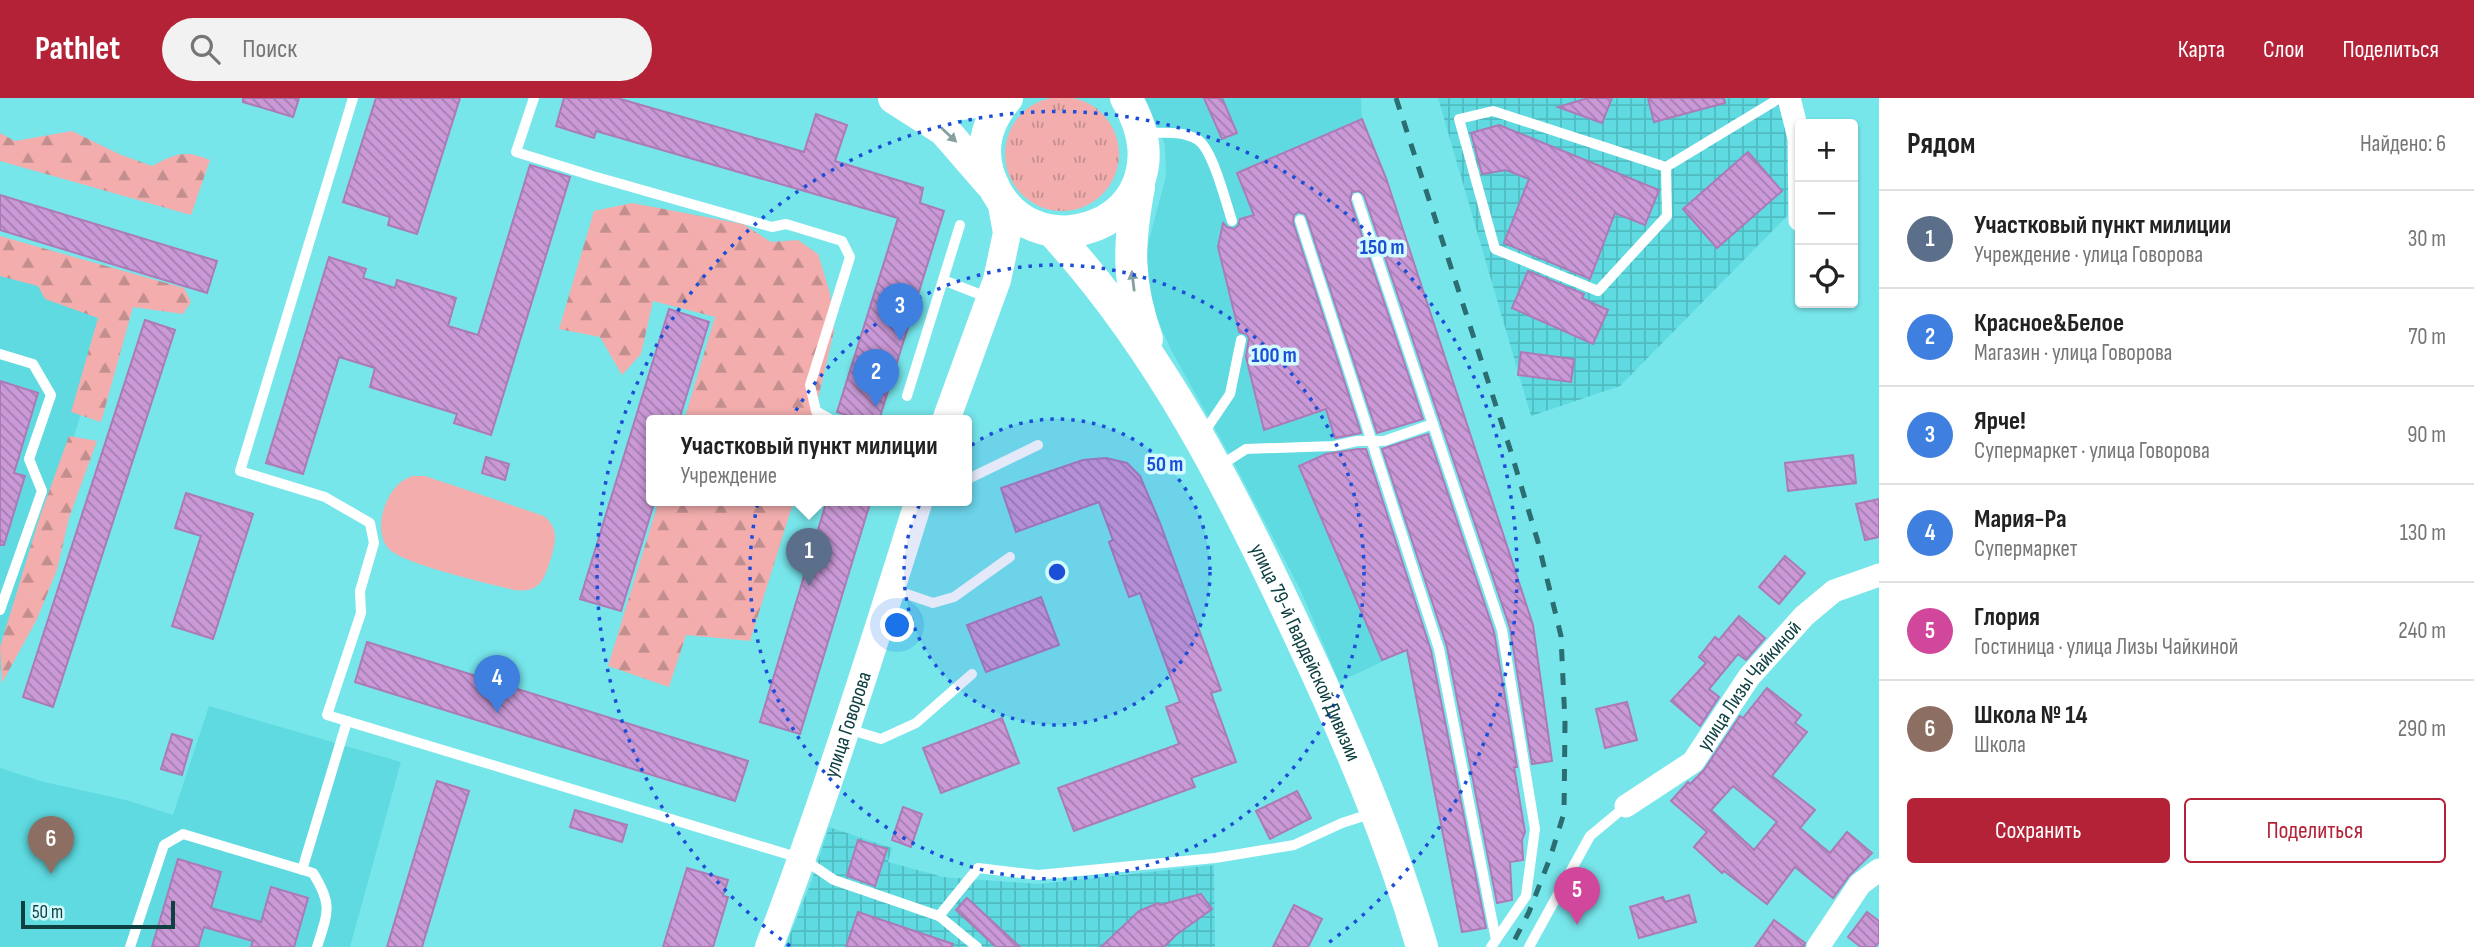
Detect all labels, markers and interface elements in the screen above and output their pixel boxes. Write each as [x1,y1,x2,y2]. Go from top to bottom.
search box [162,18,652,81]
text: Pathlet [35,29,120,69]
icon: search [186,30,224,68]
text: Поиск [242,34,297,65]
text: Карта [2178,35,2225,64]
text: Слои [2263,35,2304,64]
text: Поделиться [2342,35,2439,64]
map controls [1795,119,1858,308]
button: + [1795,119,1858,182]
text: Рядом [1907,126,1975,162]
one-way arrow [940,127,957,143]
text: Найдено: 6 [2360,130,2446,158]
button: − [1795,182,1858,245]
text: Участковый пункт милиции [1974,210,2231,241]
text: 1 [1925,225,1935,253]
text: 30 m [2408,225,2446,253]
text: 150 m [1360,235,1404,260]
text: Учреждение · улица Говорова [1974,241,2203,269]
button: locate [1795,245,1858,308]
one-way arrow [1127,270,1138,292]
pin: 3 [877,283,923,341]
text: Красное&Белое [1974,308,2124,339]
text: 2 [1925,323,1935,351]
text: 70 m [2408,323,2446,351]
text: Магазин · улица Говорова [1974,339,2172,367]
text: 100 m [1251,343,1297,368]
pin: 2 [853,349,899,407]
text: Ярче! [1974,406,2026,437]
popup [646,415,972,506]
text: 3 [1925,421,1935,449]
text: 90 m [2407,421,2446,449]
text: Участковый пункт милиции [680,431,938,462]
text: Супермаркет · улица Говорова [1974,437,2210,465]
text: 50 m [1147,452,1183,477]
text: Учреждение [680,462,777,490]
text: Мария-Ра [1974,504,2067,535]
text: 4 [1925,519,1935,547]
text: 130 m [2400,519,2446,547]
pin: 1 [786,528,832,586]
text: Супермаркет [1974,535,2077,563]
street label: улица 79-й Гвардейской Дивизии [1244,540,1366,765]
centre of rings [1045,560,1069,584]
text: Глория [1974,602,2040,633]
your location [880,608,914,642]
street label: улица Лизы Чайкиной [1692,616,1807,756]
text: 5 [1925,617,1935,645]
text: 240 m [2398,617,2446,645]
text: Гостиница · улица Лизы Чайкиной [1974,633,2238,661]
pin: 4 [474,655,520,713]
street label: улица Говорова [819,668,877,781]
text: Школа № 14 [1974,700,2088,731]
text: 6 [1925,715,1935,743]
text: 290 m [2398,715,2446,743]
text: Школа [1974,731,2026,759]
button: Сохранить [1907,798,2170,863]
button: Поделиться [2184,798,2446,863]
pin: 6 [28,816,74,874]
pin: 5 [1554,867,1600,925]
scale bar [21,898,175,930]
text: 50 m [32,901,63,924]

